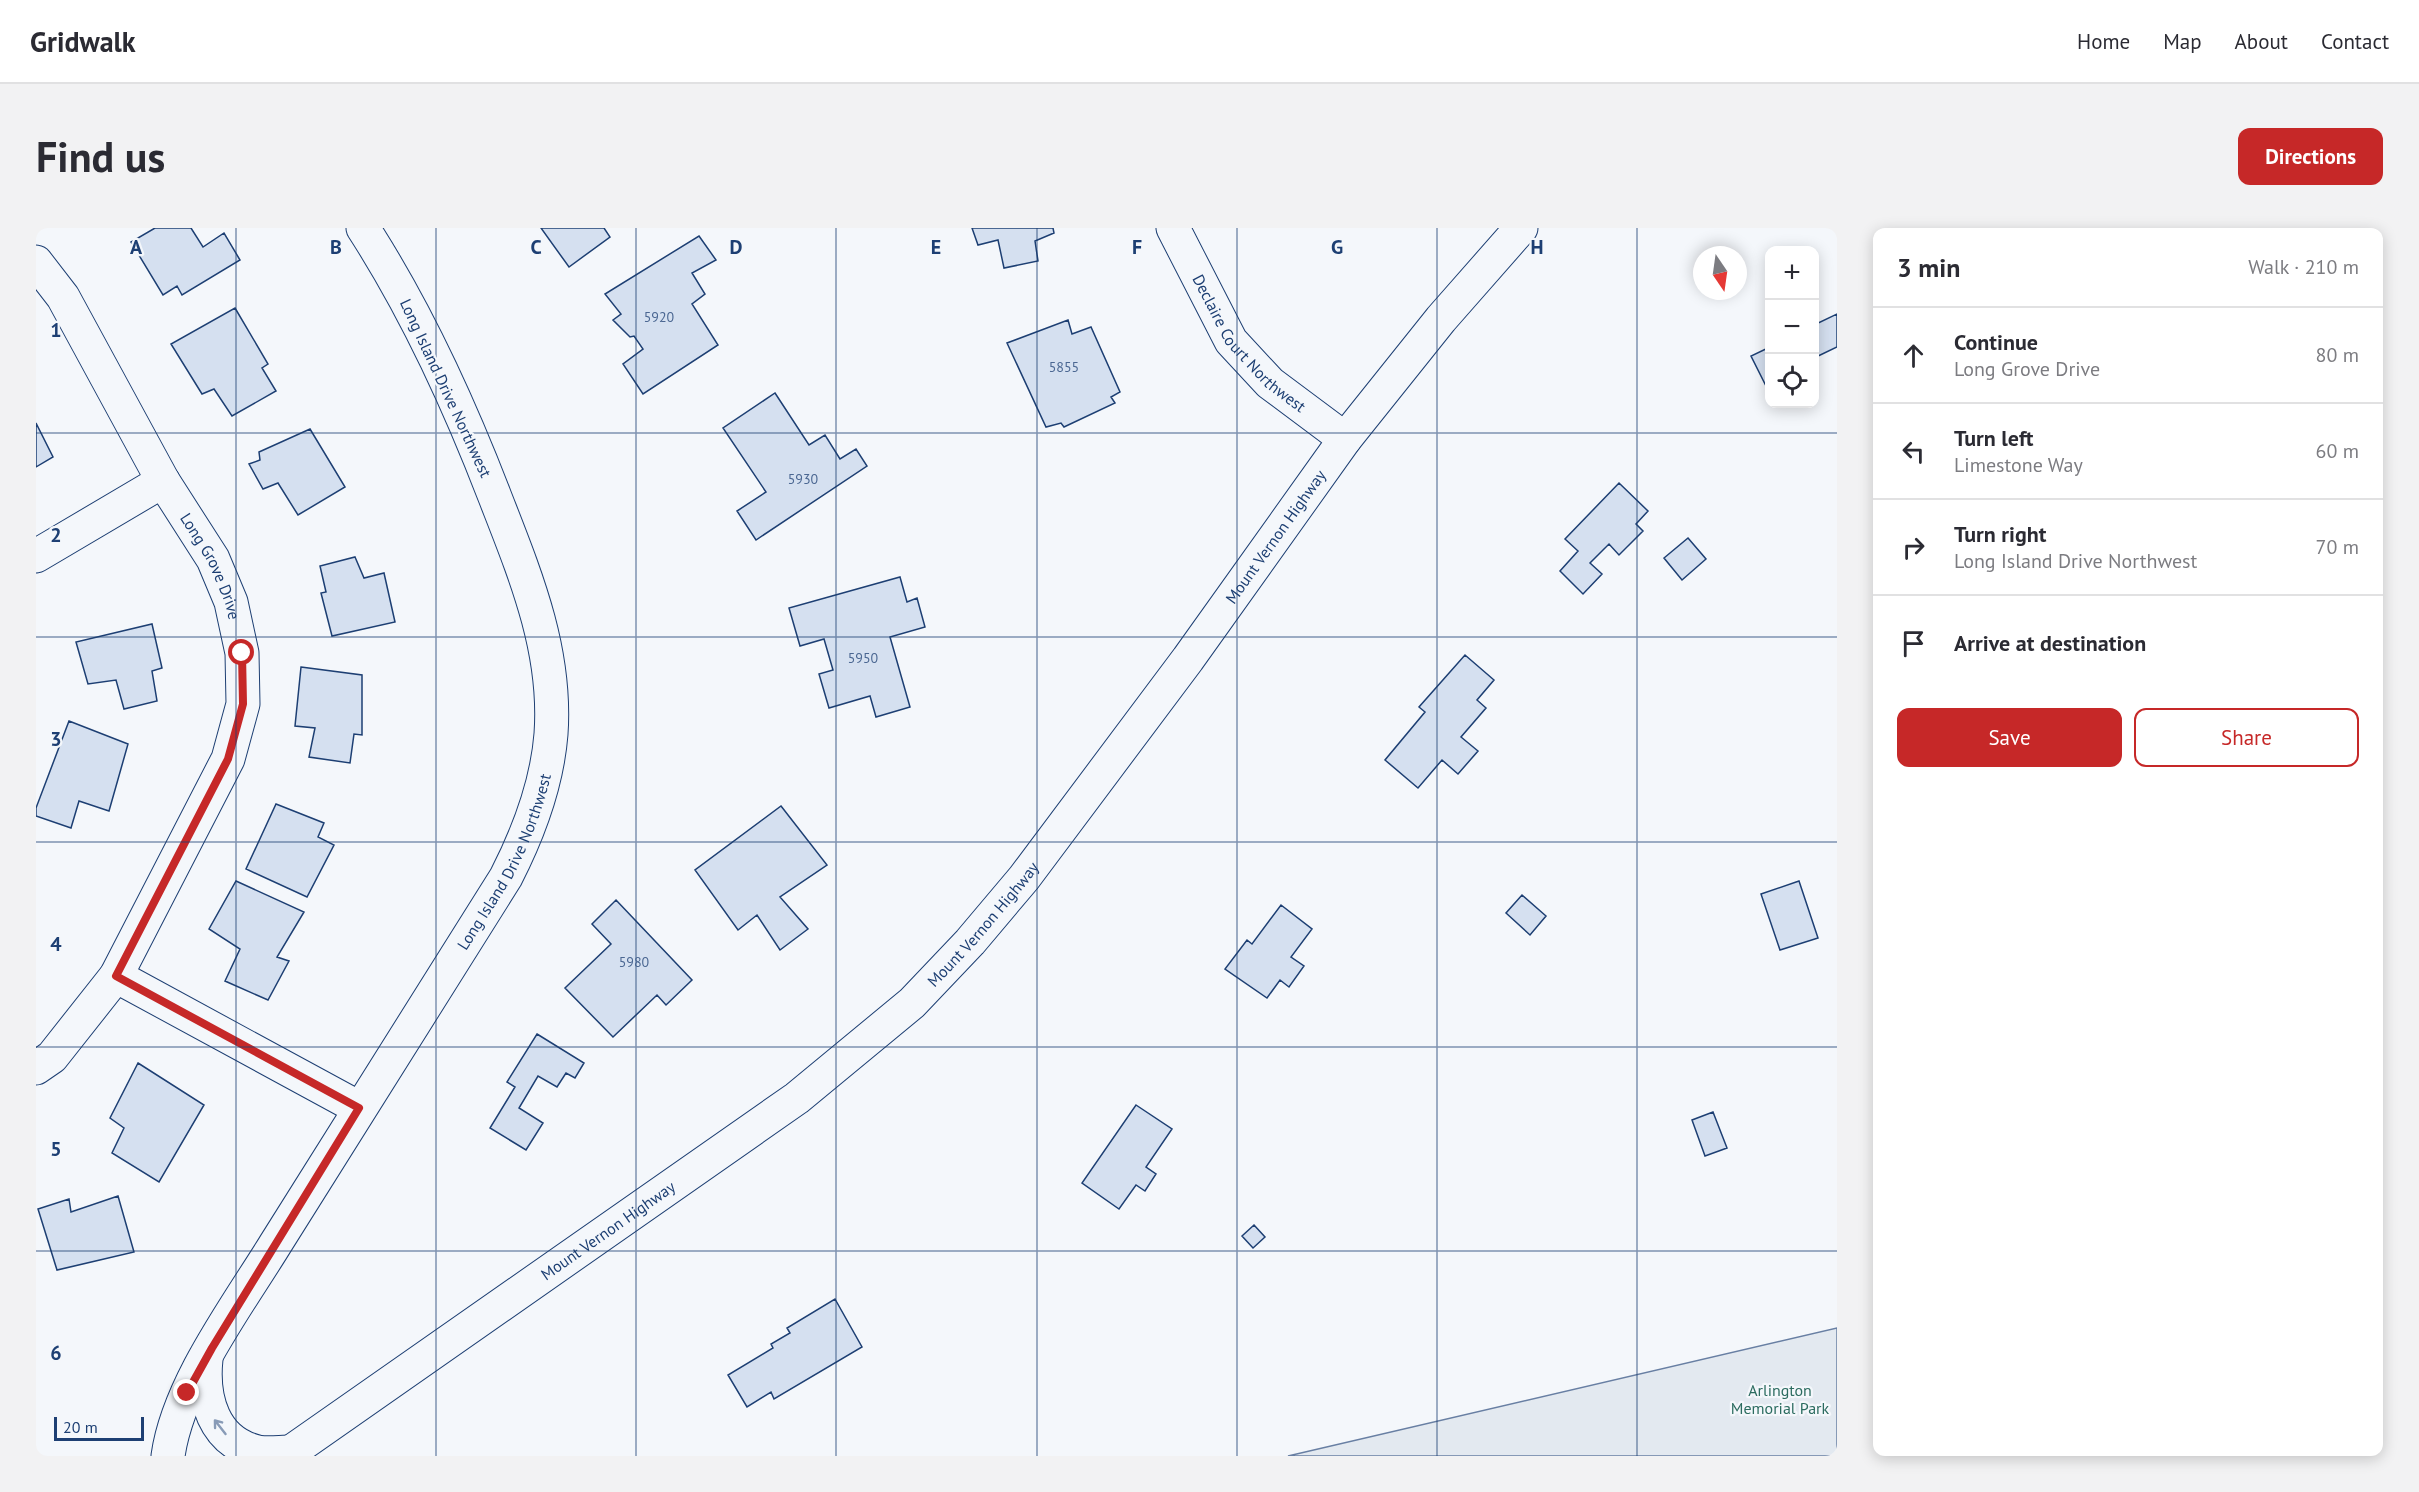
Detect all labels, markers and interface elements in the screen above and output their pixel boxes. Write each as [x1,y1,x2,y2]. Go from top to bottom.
text: Gridwalk [30,23,136,60]
text: Home [2077,28,2130,55]
text: Map [2163,28,2202,55]
text: About [2235,28,2288,55]
text: Contact [2321,28,2389,55]
button: Directions [2238,128,2383,185]
text: Find us [36,129,165,184]
text: A [130,234,143,260]
text: B [330,234,342,260]
text: C [530,234,542,260]
text: D [730,234,743,260]
text: E [931,234,941,260]
text: F [1132,234,1142,260]
text: G [1331,234,1343,260]
text: H [1530,234,1544,260]
north arrow [1693,246,1747,300]
map controls [1765,246,1819,408]
button: + [1765,246,1819,300]
text: 3 min [1897,251,1960,284]
text: Walk · 210 m [2248,254,2359,280]
street label: Declaire Court Northwest [1188,271,1310,417]
street label: Long Island Drive Northwest [396,296,496,481]
button: − [1765,300,1819,354]
house number: 5920 [644,308,675,326]
text: 1 [50,317,62,343]
text: Continue [1954,328,2038,356]
icon: ahead [1897,339,1930,372]
text: 80 m [2316,342,2359,368]
button: locate [1765,354,1819,408]
text: Long Grove Drive [1954,356,2100,382]
house number: 5855 [1049,358,1079,376]
text: Turn left [1954,424,2034,452]
icon: left [1897,435,1930,468]
text: 60 m [2316,438,2359,464]
text: Limestone Way [1954,452,2083,478]
street label: Mount Vernon Highway [1221,465,1330,607]
house number: 5930 [788,470,819,488]
street label: Long Grove Drive [176,509,244,621]
text: Turn right [1954,520,2046,548]
text: 2 [50,522,62,548]
icon: right [1897,531,1930,564]
text: 70 m [2316,534,2359,560]
text: Long Island Drive Northwest [1954,548,2197,574]
icon: arrive [1897,627,1930,660]
text: Arrive at destination [1954,629,2146,657]
route start [228,639,254,665]
house number: 5950 [848,649,879,667]
button: Save [1897,708,2122,767]
button: Share [2134,708,2359,767]
text: 3 [50,726,62,752]
street label: Long Island Drive Northwest [452,771,555,953]
street label: Mount Vernon Highway [923,857,1043,991]
text: 4 [50,931,62,957]
house number: 5980 [619,953,650,971]
text: 5 [50,1136,62,1162]
street label: Mount Vernon Highway [537,1176,679,1284]
text: 6 [50,1340,62,1366]
route end [173,1379,199,1405]
park label: Arlington Memorial Park [1731,1380,1830,1418]
scale bar [54,1414,144,1442]
text: 20 m [63,1417,98,1437]
one-way arrow [214,1419,227,1435]

